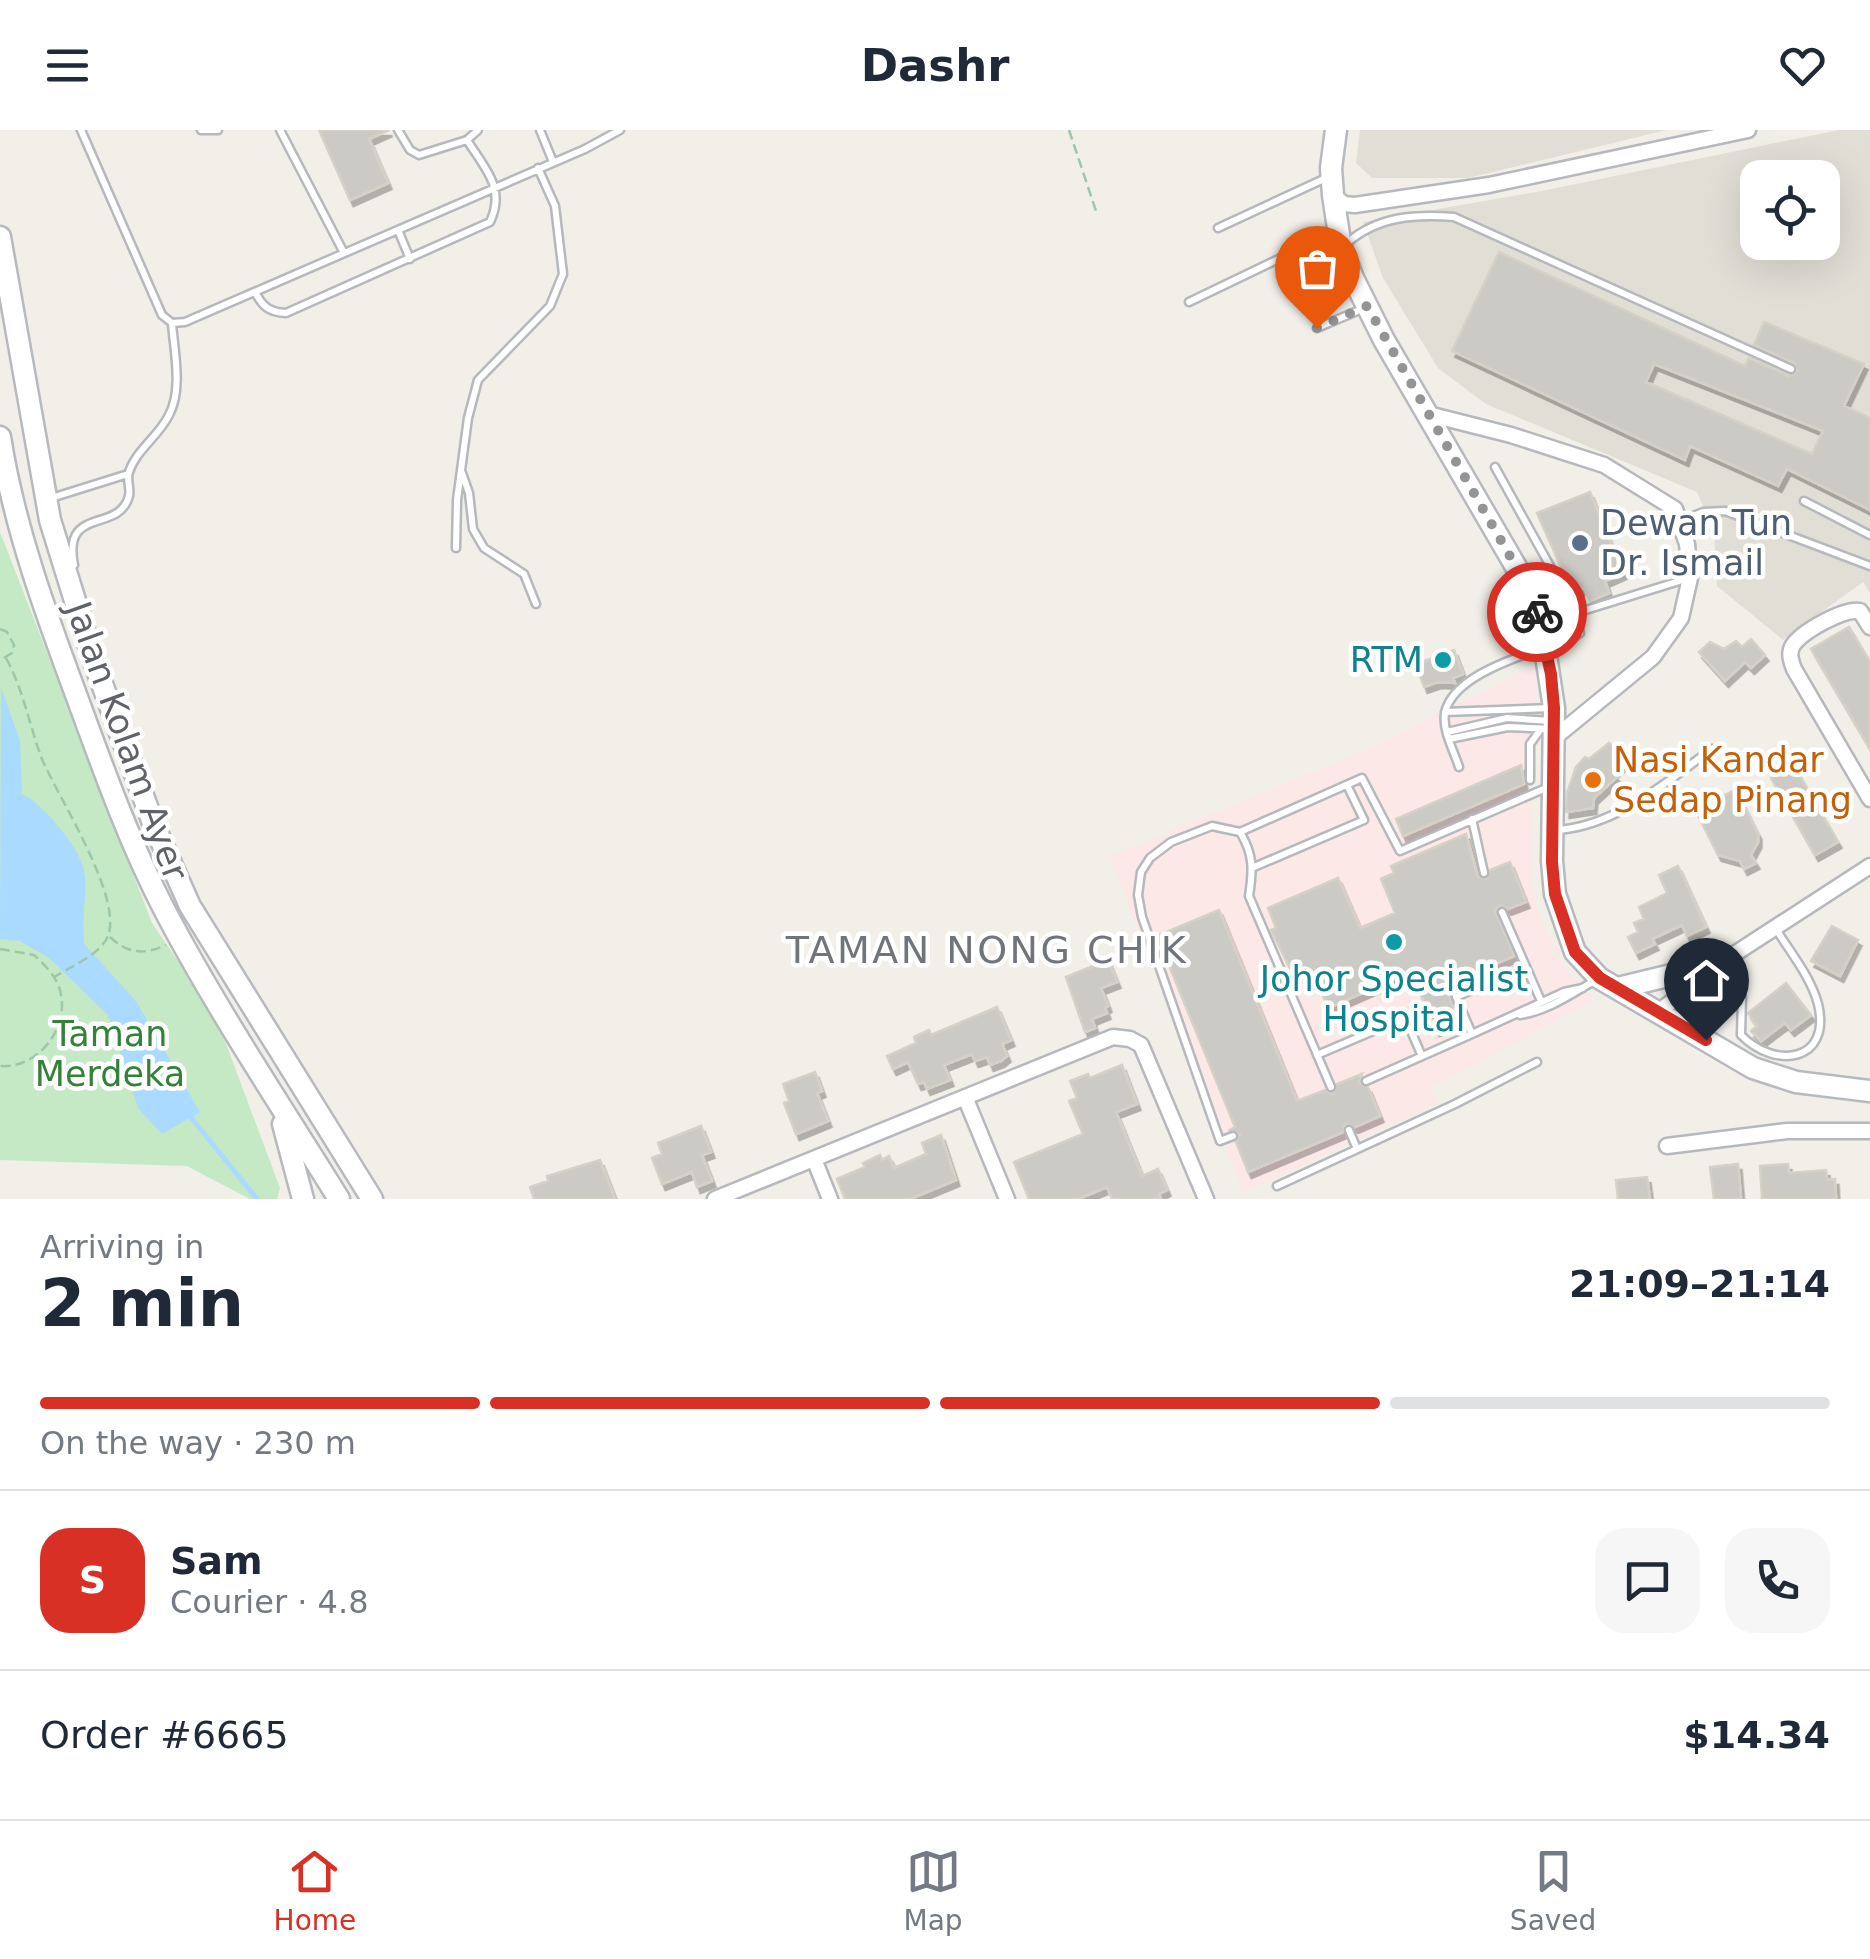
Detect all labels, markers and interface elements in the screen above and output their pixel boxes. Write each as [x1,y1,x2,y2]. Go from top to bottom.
icon: menu [40,38,95,93]
icon: heart [1775,38,1830,93]
text: Dashr [861,39,1009,92]
map controls [1740,160,1840,260]
button: locate [1740,160,1840,260]
pin [1275,226,1360,329]
icon: bag [1290,241,1345,296]
place label: Dewan Tun Dr. Ismail [1600,503,1792,583]
marker: Dewan Tun Dr. Ismail [1569,532,1591,554]
courier [1487,562,1587,662]
icon: bike [1510,585,1565,640]
street label: Jalan Kolam Ayer [57,594,196,886]
place label: RTM [1350,640,1423,680]
marker: RTM [1432,649,1454,671]
place label: Nasi Kandar Sedap Pinang [1613,740,1852,820]
marker: Nasi Kandar Sedap Pinang [1582,769,1604,791]
district label: TAMAN NONG CHIK [785,928,1188,972]
marker: Johor Specialist Hospital [1383,931,1405,953]
pin [1664,938,1749,1041]
icon: home [1679,953,1734,1008]
place label: Johor Specialist Hospital [1258,959,1528,1039]
park label: Taman Merdeka [35,1014,185,1094]
text: Arriving in [40,1228,204,1266]
text: 21:09–21:14 [1569,1262,1830,1306]
text: 2 min [40,1266,244,1341]
text: On the way · 230 m [40,1424,356,1462]
button: chat [1595,1528,1700,1633]
button: phone [1725,1528,1830,1633]
text: Sam [170,1539,263,1583]
text: S [79,1558,106,1602]
text: Courier · 4.8 [170,1583,369,1621]
text: Order #6665 [40,1713,289,1757]
text: $14.34 [1683,1713,1830,1757]
tab: Home [274,1844,356,1937]
tab: Map [904,1844,963,1937]
tab: Saved [1510,1844,1596,1937]

